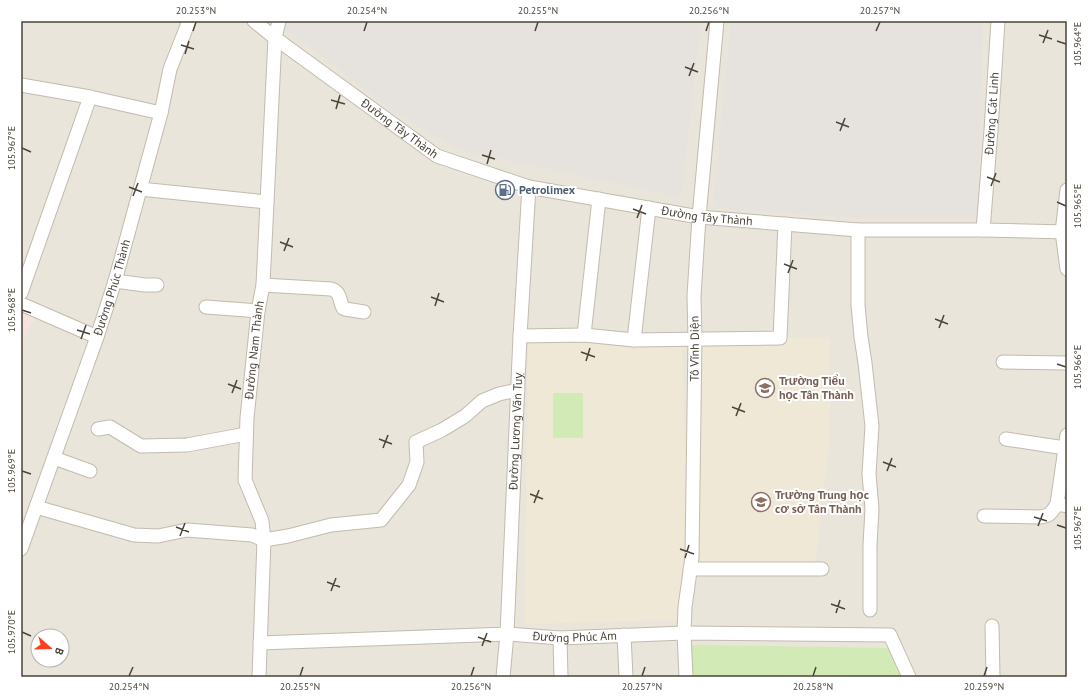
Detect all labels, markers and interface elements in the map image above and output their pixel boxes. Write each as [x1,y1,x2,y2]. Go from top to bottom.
text: 20.253°N [176,4,216,17]
text: 20.254°N [347,4,387,17]
text: 20.255°N [518,4,558,17]
text: 20.256°N [689,4,729,17]
text: 20.257°N [860,4,900,17]
text: 105.964°E [1071,22,1084,66]
street label: Đường Cát Linh [981,72,1002,156]
street label: Đường Tây Thành [357,95,441,161]
text: 105.967°E [5,126,18,170]
fuel station icon: Petrolimex [494,179,516,201]
place label: Petrolimex [519,182,576,197]
text: 105.965°E [1071,184,1084,228]
street label: Đường Tây Thành [659,202,753,228]
street label: Đường Phúc Thành [90,237,133,338]
text: 105.968°E [5,288,18,332]
street label: Đường Nam Thành [241,299,267,401]
street label: Tô Vĩnh Diện [686,316,702,381]
text: 105.966°E [1071,345,1084,389]
street label: Đường Lương Văn Tuỵ [505,372,525,491]
place label: Trường Tiểu học Tân Thành [779,373,854,402]
school or university icon: Trường Tiểu học Tân Thành [754,377,776,399]
text: 105.969°E [5,449,18,493]
place label: Trường Trung học cơ sở Tân Thành [775,487,869,516]
school or university icon: Trường Trung học cơ sở Tân Thành [750,491,772,513]
text: 105.967°E [1071,506,1084,550]
text: 105.970°E [5,610,18,654]
north arrow [30,628,70,668]
street label: Đường Phúc Am [531,628,617,645]
text: B [52,646,67,657]
text: 20.254°N [109,680,149,693]
text: 20.255°N [280,680,320,693]
text: 20.256°N [451,680,491,693]
text: 20.257°N [622,680,662,693]
text: 20.258°N [793,680,833,693]
text: 20.259°N [964,680,1004,693]

